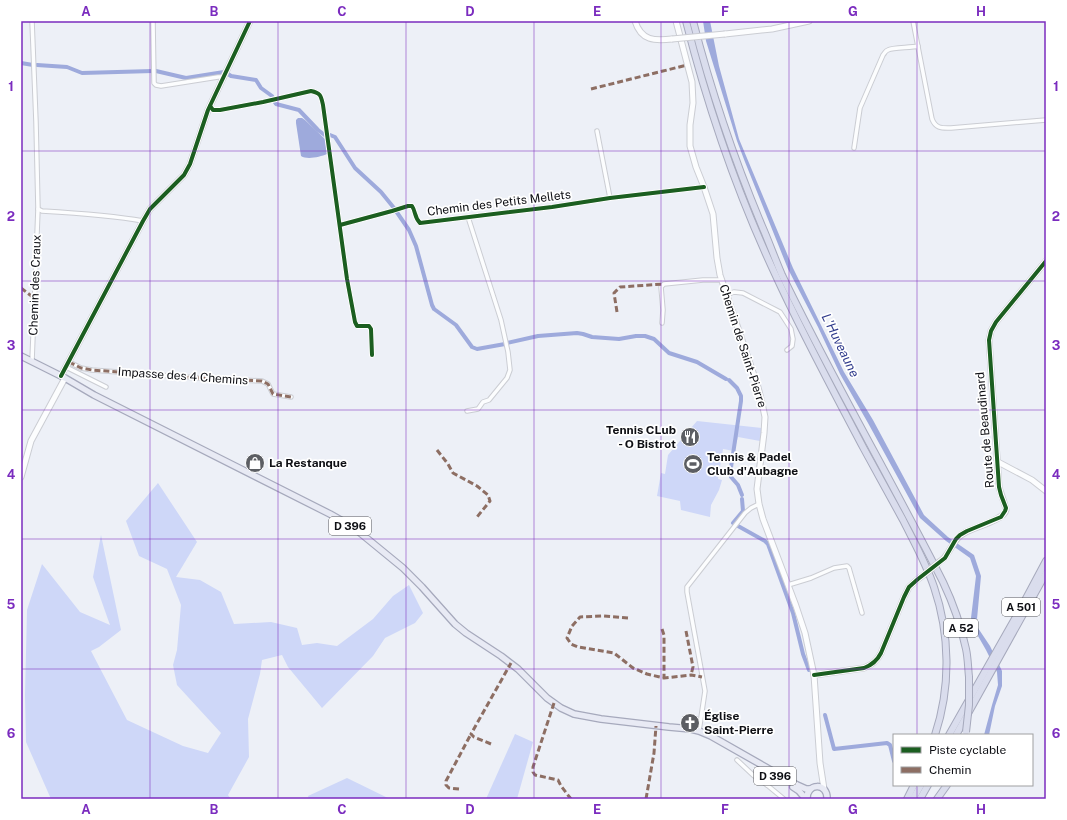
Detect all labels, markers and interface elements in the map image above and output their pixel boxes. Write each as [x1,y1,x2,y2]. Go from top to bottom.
text: A [81,4,91,19]
text: B [210,4,219,19]
text: C [337,4,347,19]
text: D [465,4,475,19]
text: E [593,4,601,19]
text: F [721,4,729,19]
text: G [848,4,858,19]
text: H [976,4,986,19]
text: 1 [8,79,14,94]
text: 1 [1053,79,1059,94]
street label: Chemin des Petits Mellets [426,187,572,219]
text: 2 [7,209,15,224]
text: 2 [1052,209,1060,224]
street label: Chemin des Craux [26,234,44,336]
street label: Chemin de Saint-Pierre [716,283,770,410]
water label: L'Huveaune [819,311,862,380]
text: 3 [7,338,16,353]
text: 3 [1052,338,1061,353]
street label: Impasse des 4 Chemins [117,364,249,388]
street label: Route de Beaudinard [973,371,997,489]
place label: Tennis CLub - O Bistrot [606,423,676,451]
restaurant icon: Tennis CLub - O Bistrot [679,426,701,448]
place label: Tennis & Padel Club d'Aubagne [707,450,798,478]
shop icon: La Restanque [244,452,266,474]
sports icon: Tennis & Padel Club d'Aubagne [682,453,704,475]
place label: La Restanque [269,456,347,470]
text: 4 [7,467,16,482]
text: 4 [1052,467,1061,482]
road number: D 396 [329,517,371,535]
text: 5 [7,597,16,612]
text: 5 [1052,597,1061,612]
road number: A 501 [1002,598,1040,616]
road number: A 52 [944,619,978,637]
place label: Église Saint-Pierre [704,709,773,737]
church icon: Église Saint-Pierre [679,712,701,734]
text: 6 [7,726,16,741]
text: 6 [1052,726,1061,741]
legend [893,734,1033,786]
text: Piste cyclable [929,743,1006,757]
text: Chemin [929,763,971,777]
road number: D 396 [754,767,796,785]
text: A [81,802,91,817]
text: B [210,802,219,817]
text: C [337,802,347,817]
text: D [465,802,475,817]
text: E [593,802,601,817]
text: F [721,802,729,817]
text: G [848,802,858,817]
text: H [976,802,986,817]

